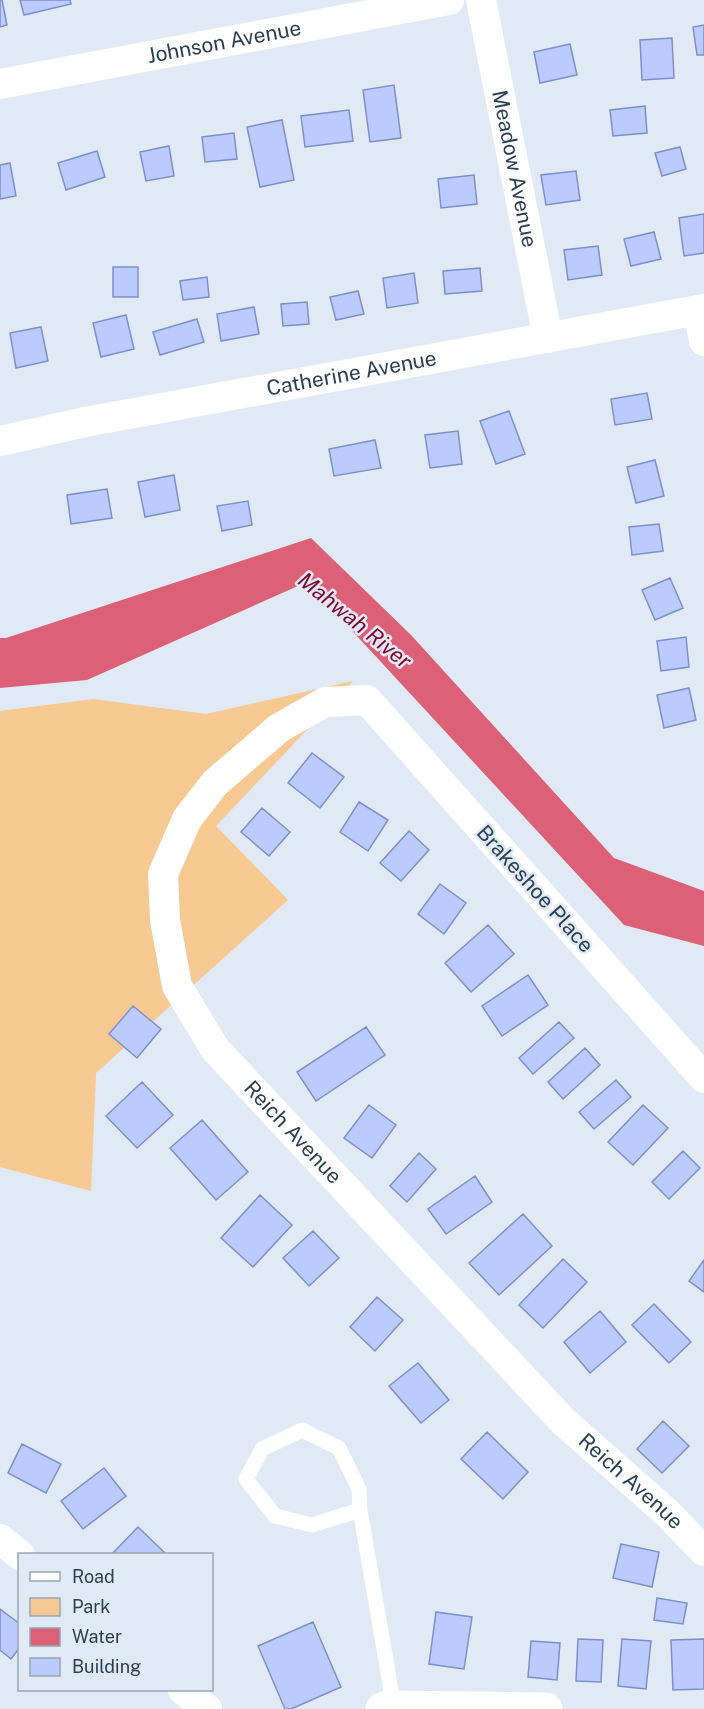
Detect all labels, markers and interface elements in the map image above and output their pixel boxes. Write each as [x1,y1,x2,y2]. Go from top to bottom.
street label: Johnson Avenue [145,15,303,68]
street label: Meadow Avenue [487,88,543,249]
street label: Catherine Avenue [264,345,438,401]
water label: Mahwah River [293,566,417,674]
street label: Brakeshoe Place [472,820,599,957]
street label: Reich Avenue [239,1075,347,1189]
street label: Reich Avenue [574,1428,689,1534]
legend [18,1553,213,1691]
text: Road [72,1566,115,1587]
text: Park [72,1596,110,1617]
text: Water [72,1626,122,1647]
text: Building [72,1656,141,1677]

